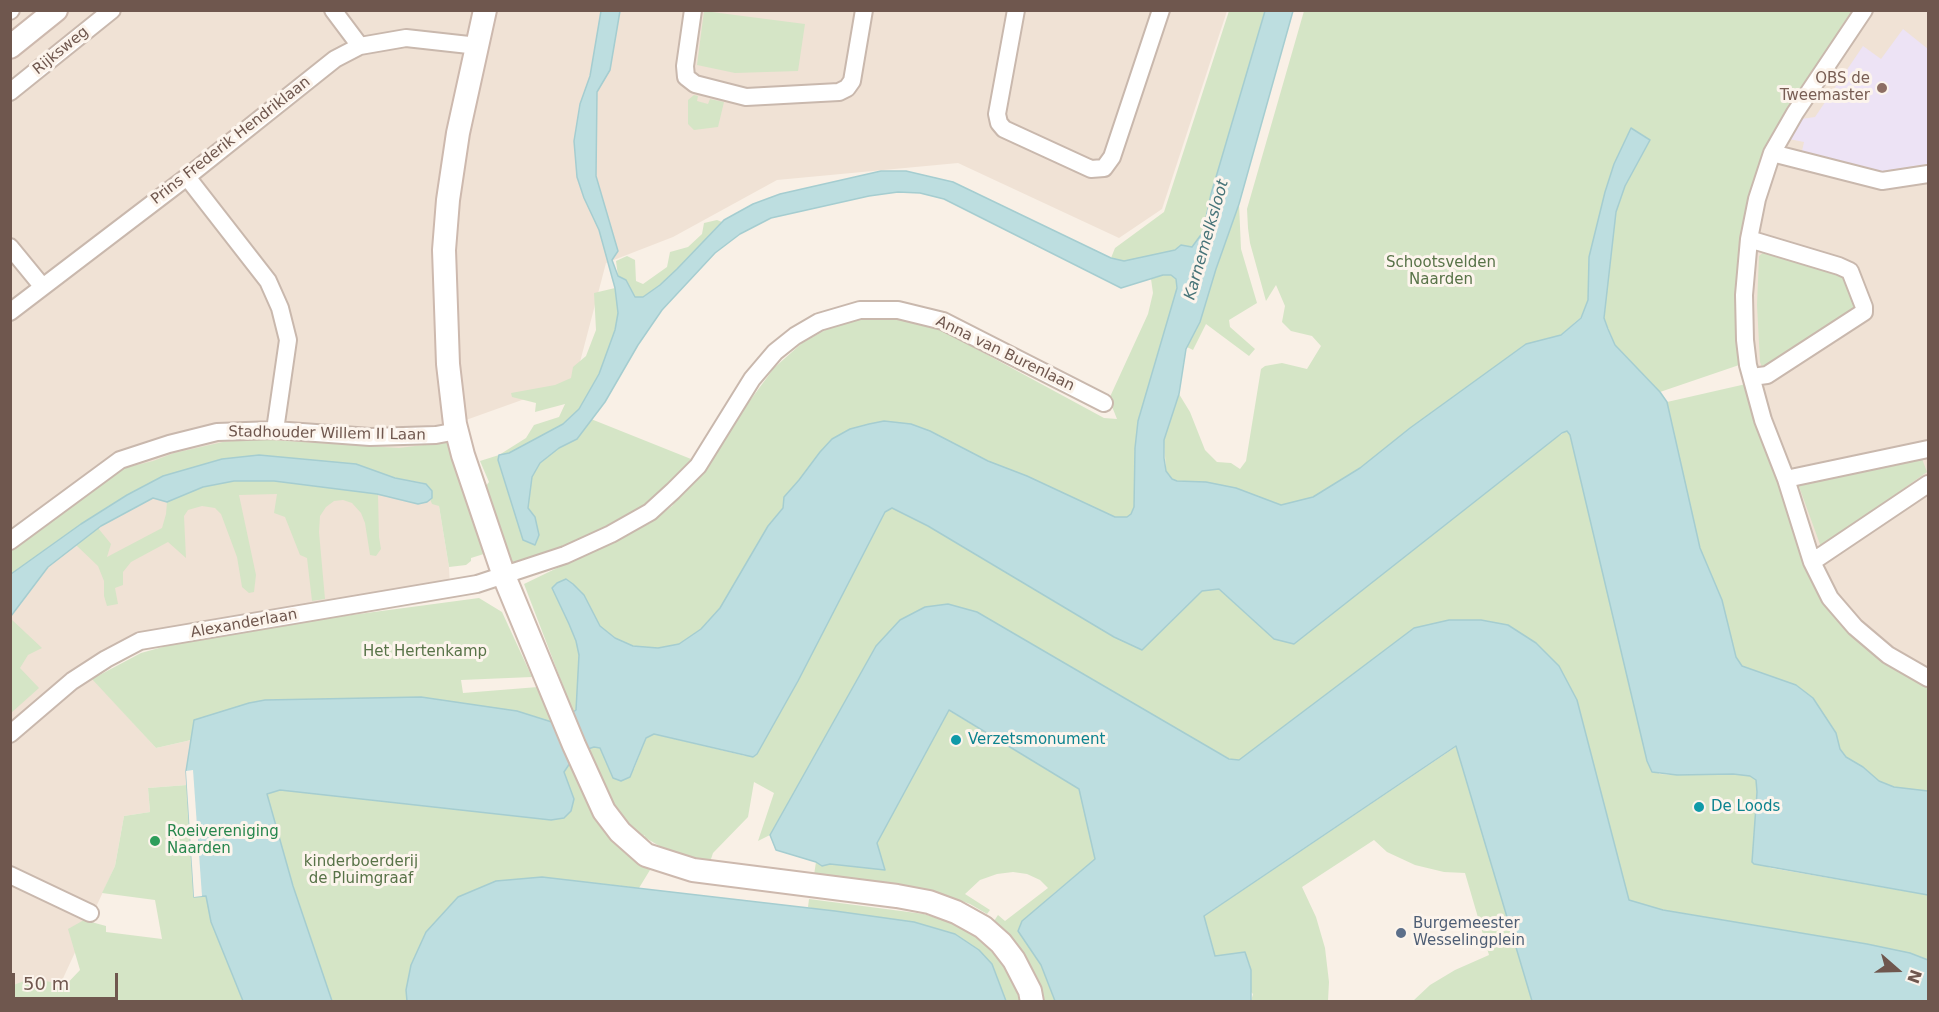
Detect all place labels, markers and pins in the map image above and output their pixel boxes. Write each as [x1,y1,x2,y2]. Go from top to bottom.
place label: OBS de Tweemaster [1780,70,1870,105]
marker: OBS de Tweemaster [1875,81,1889,95]
place label: Verzetsmonument [968,731,1105,749]
marker: Verzetsmonument [949,733,963,747]
place label: De Loods [1711,798,1780,816]
marker: De Loods [1692,800,1706,814]
place label: Roeivereniging Naarden [167,823,279,858]
marker: Roeivereniging Naarden [148,834,162,848]
place label: Burgemeester Wesselingplein [1413,915,1525,950]
marker: Burgemeester Wesselingplein [1394,926,1408,940]

